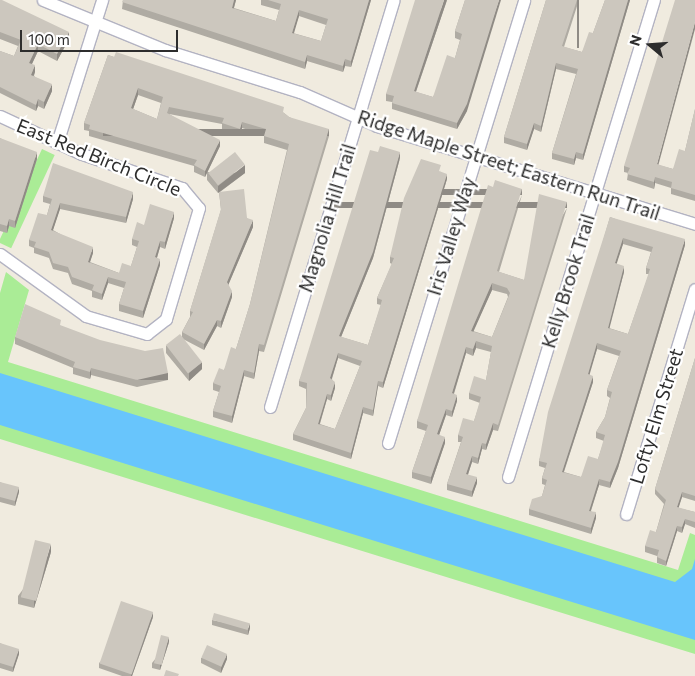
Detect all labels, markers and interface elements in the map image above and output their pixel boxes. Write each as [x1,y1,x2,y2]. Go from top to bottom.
scale bar [22,20,180,52]
north arrow [625,20,675,70]
text: 100 m [28,30,70,48]
text: N [626,33,645,48]
street label: Ridge Maple Street; Eastern Run Trail [355,105,663,225]
street label: East Red Birch Circle [13,114,185,200]
street label: Magnolia Hill Trail [294,141,360,295]
street label: Iris Valley Way [422,174,480,298]
street label: Kelly Brook Trail [537,211,599,351]
street label: Lofty Elm Street [625,345,687,487]

